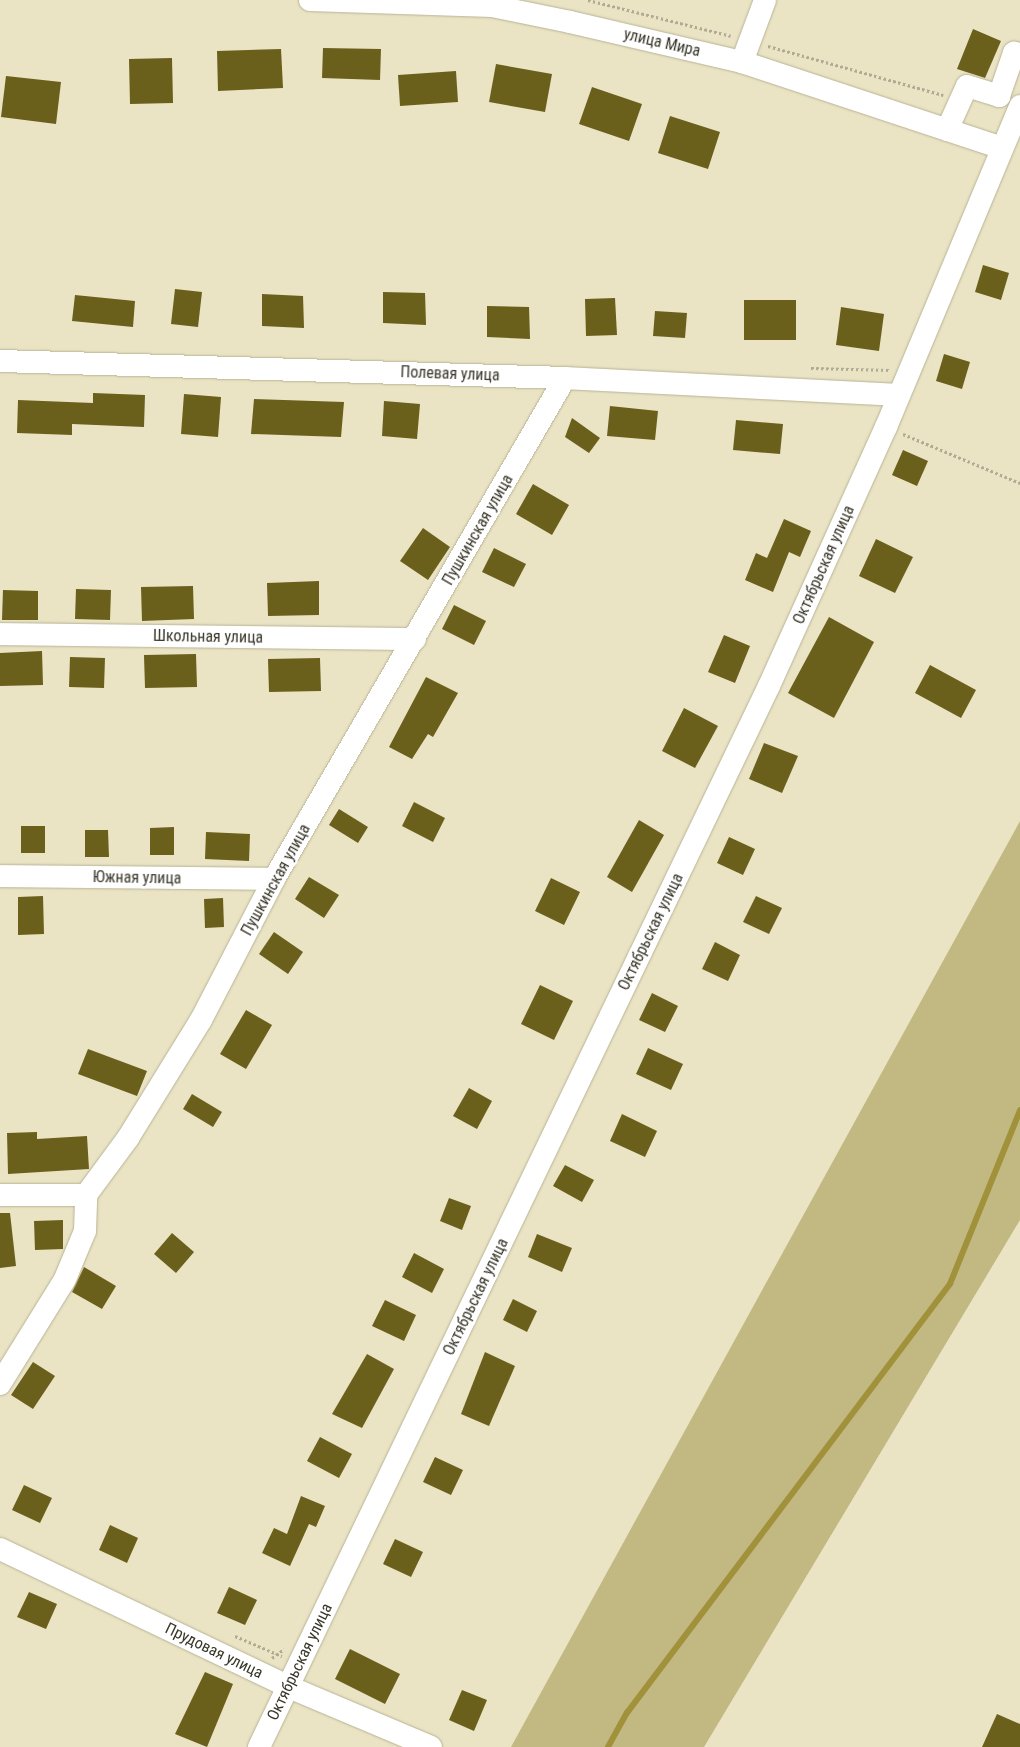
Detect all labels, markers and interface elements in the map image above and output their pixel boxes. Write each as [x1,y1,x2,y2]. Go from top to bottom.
street label: улица Мира [622,25,702,61]
street label: Полевая улица [400,363,500,385]
street label: Пушкинская улица [439,471,517,589]
street label: Октябрьская улица [789,503,859,627]
street label: Школьная улица [153,626,263,648]
street label: Пушкинская улица [237,821,315,939]
street label: Южная улица [92,868,182,888]
street label: Октябрьская улица [614,870,688,994]
street label: Октябрьская улица [439,1235,513,1359]
street label: Октябрьская улица [263,1600,337,1724]
street label: Прудовая улица [162,1619,266,1683]

